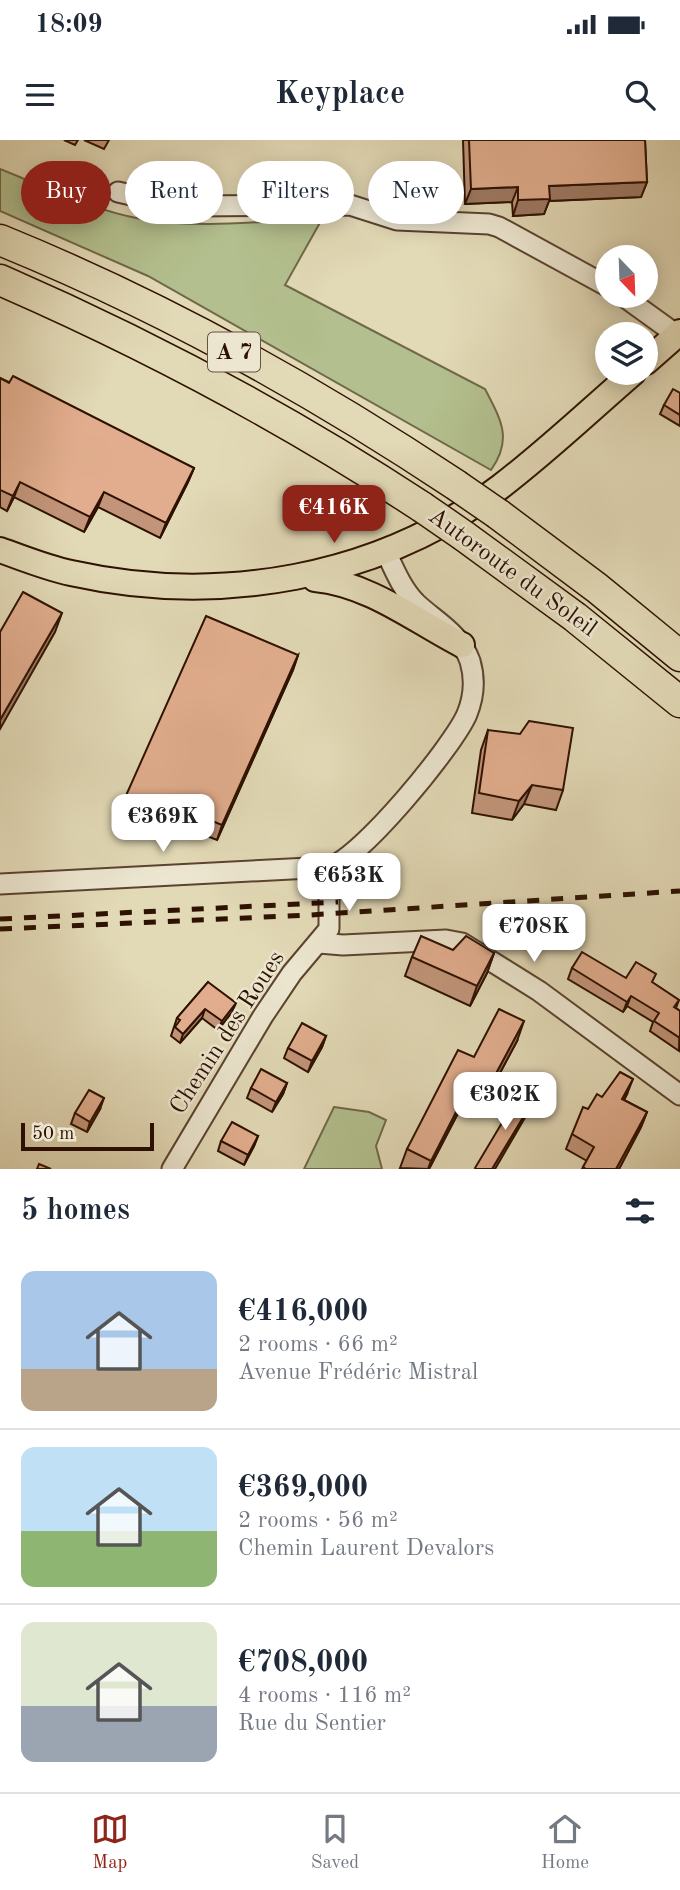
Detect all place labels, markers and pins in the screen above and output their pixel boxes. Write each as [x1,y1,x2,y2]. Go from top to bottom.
pin: €416K [285,486,383,545]
pin: €369K [114,794,212,854]
pin: €653K [300,854,398,913]
pin: €708K [485,904,583,964]
pin: €302K [456,1072,554,1132]

